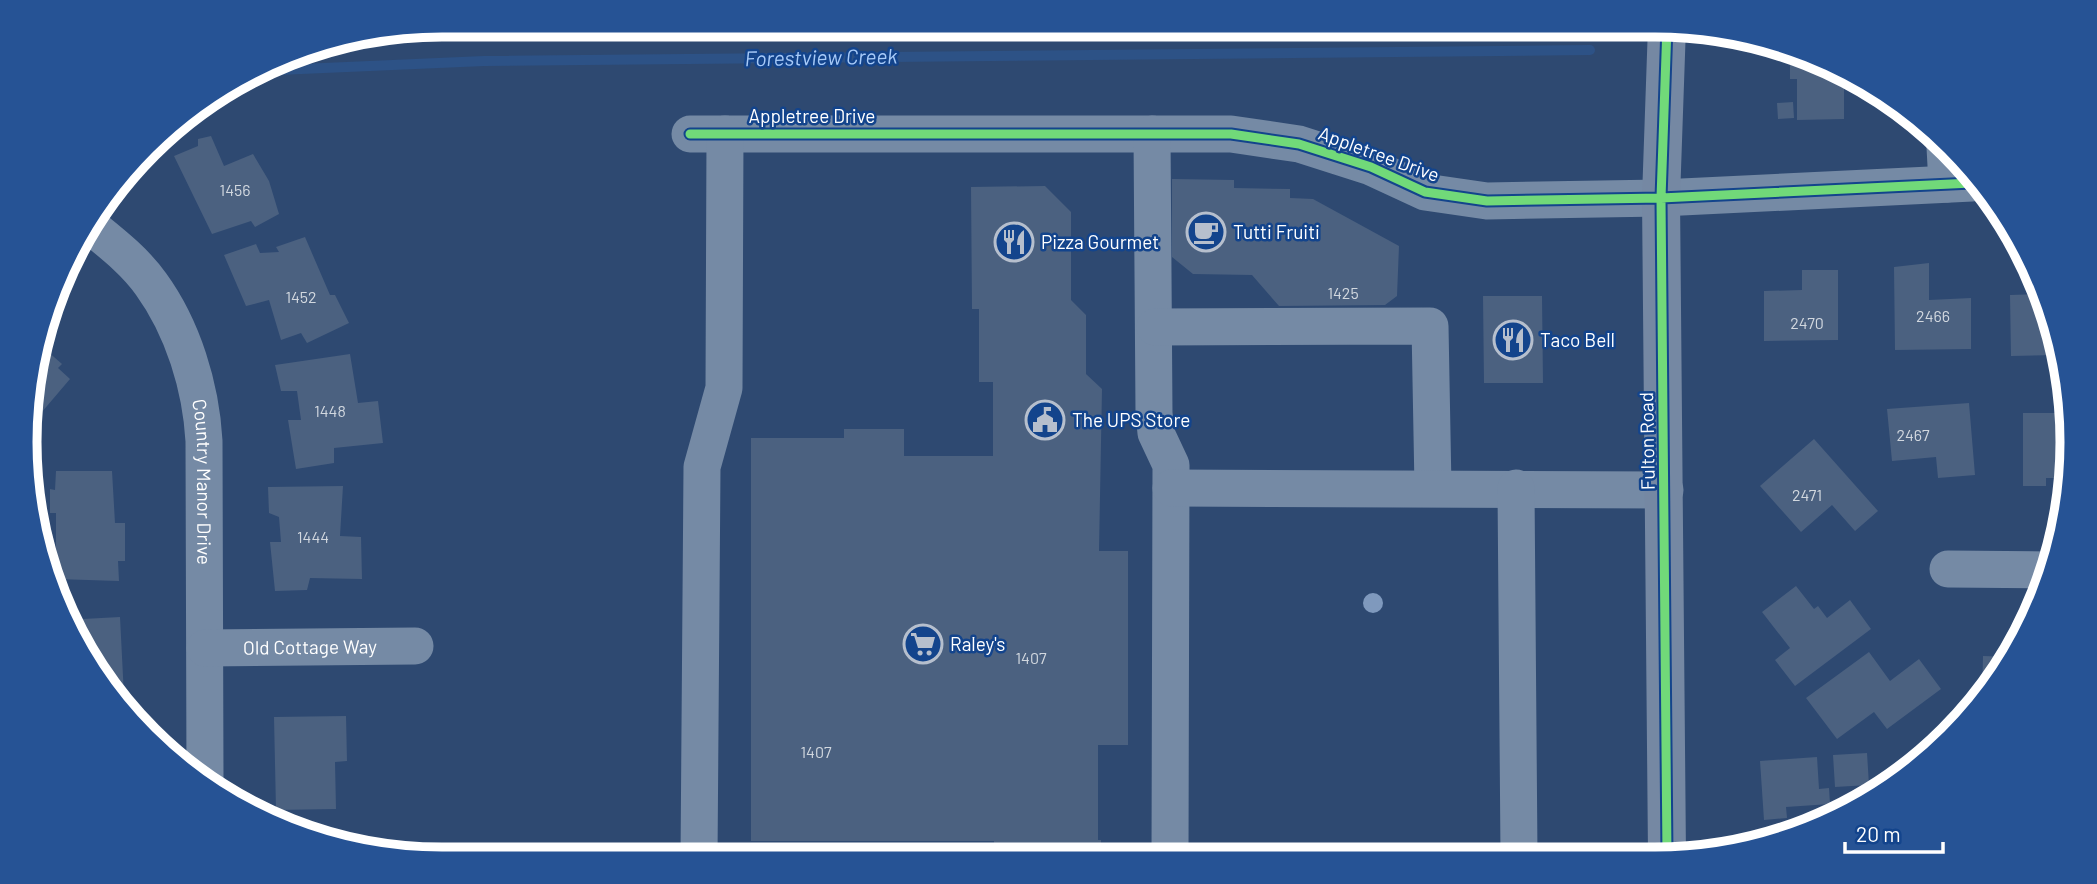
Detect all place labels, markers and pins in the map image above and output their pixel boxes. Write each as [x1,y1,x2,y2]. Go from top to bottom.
cafe icon: Tutti Fruiti [1185,211,1227,253]
place label: Tutti Fruiti [1233,220,1320,243]
restaurant icon: Pizza Gourmet [993,221,1035,263]
place label: Pizza Gourmet [1041,230,1159,253]
restaurant icon: Taco Bell [1492,319,1534,361]
place label: Taco Bell [1540,328,1615,351]
public building icon: The UPS Store [1024,399,1066,441]
place label: The UPS Store [1072,408,1190,431]
supermarket icon: Raley's [902,623,944,665]
place label: Raley's [950,632,1005,655]

